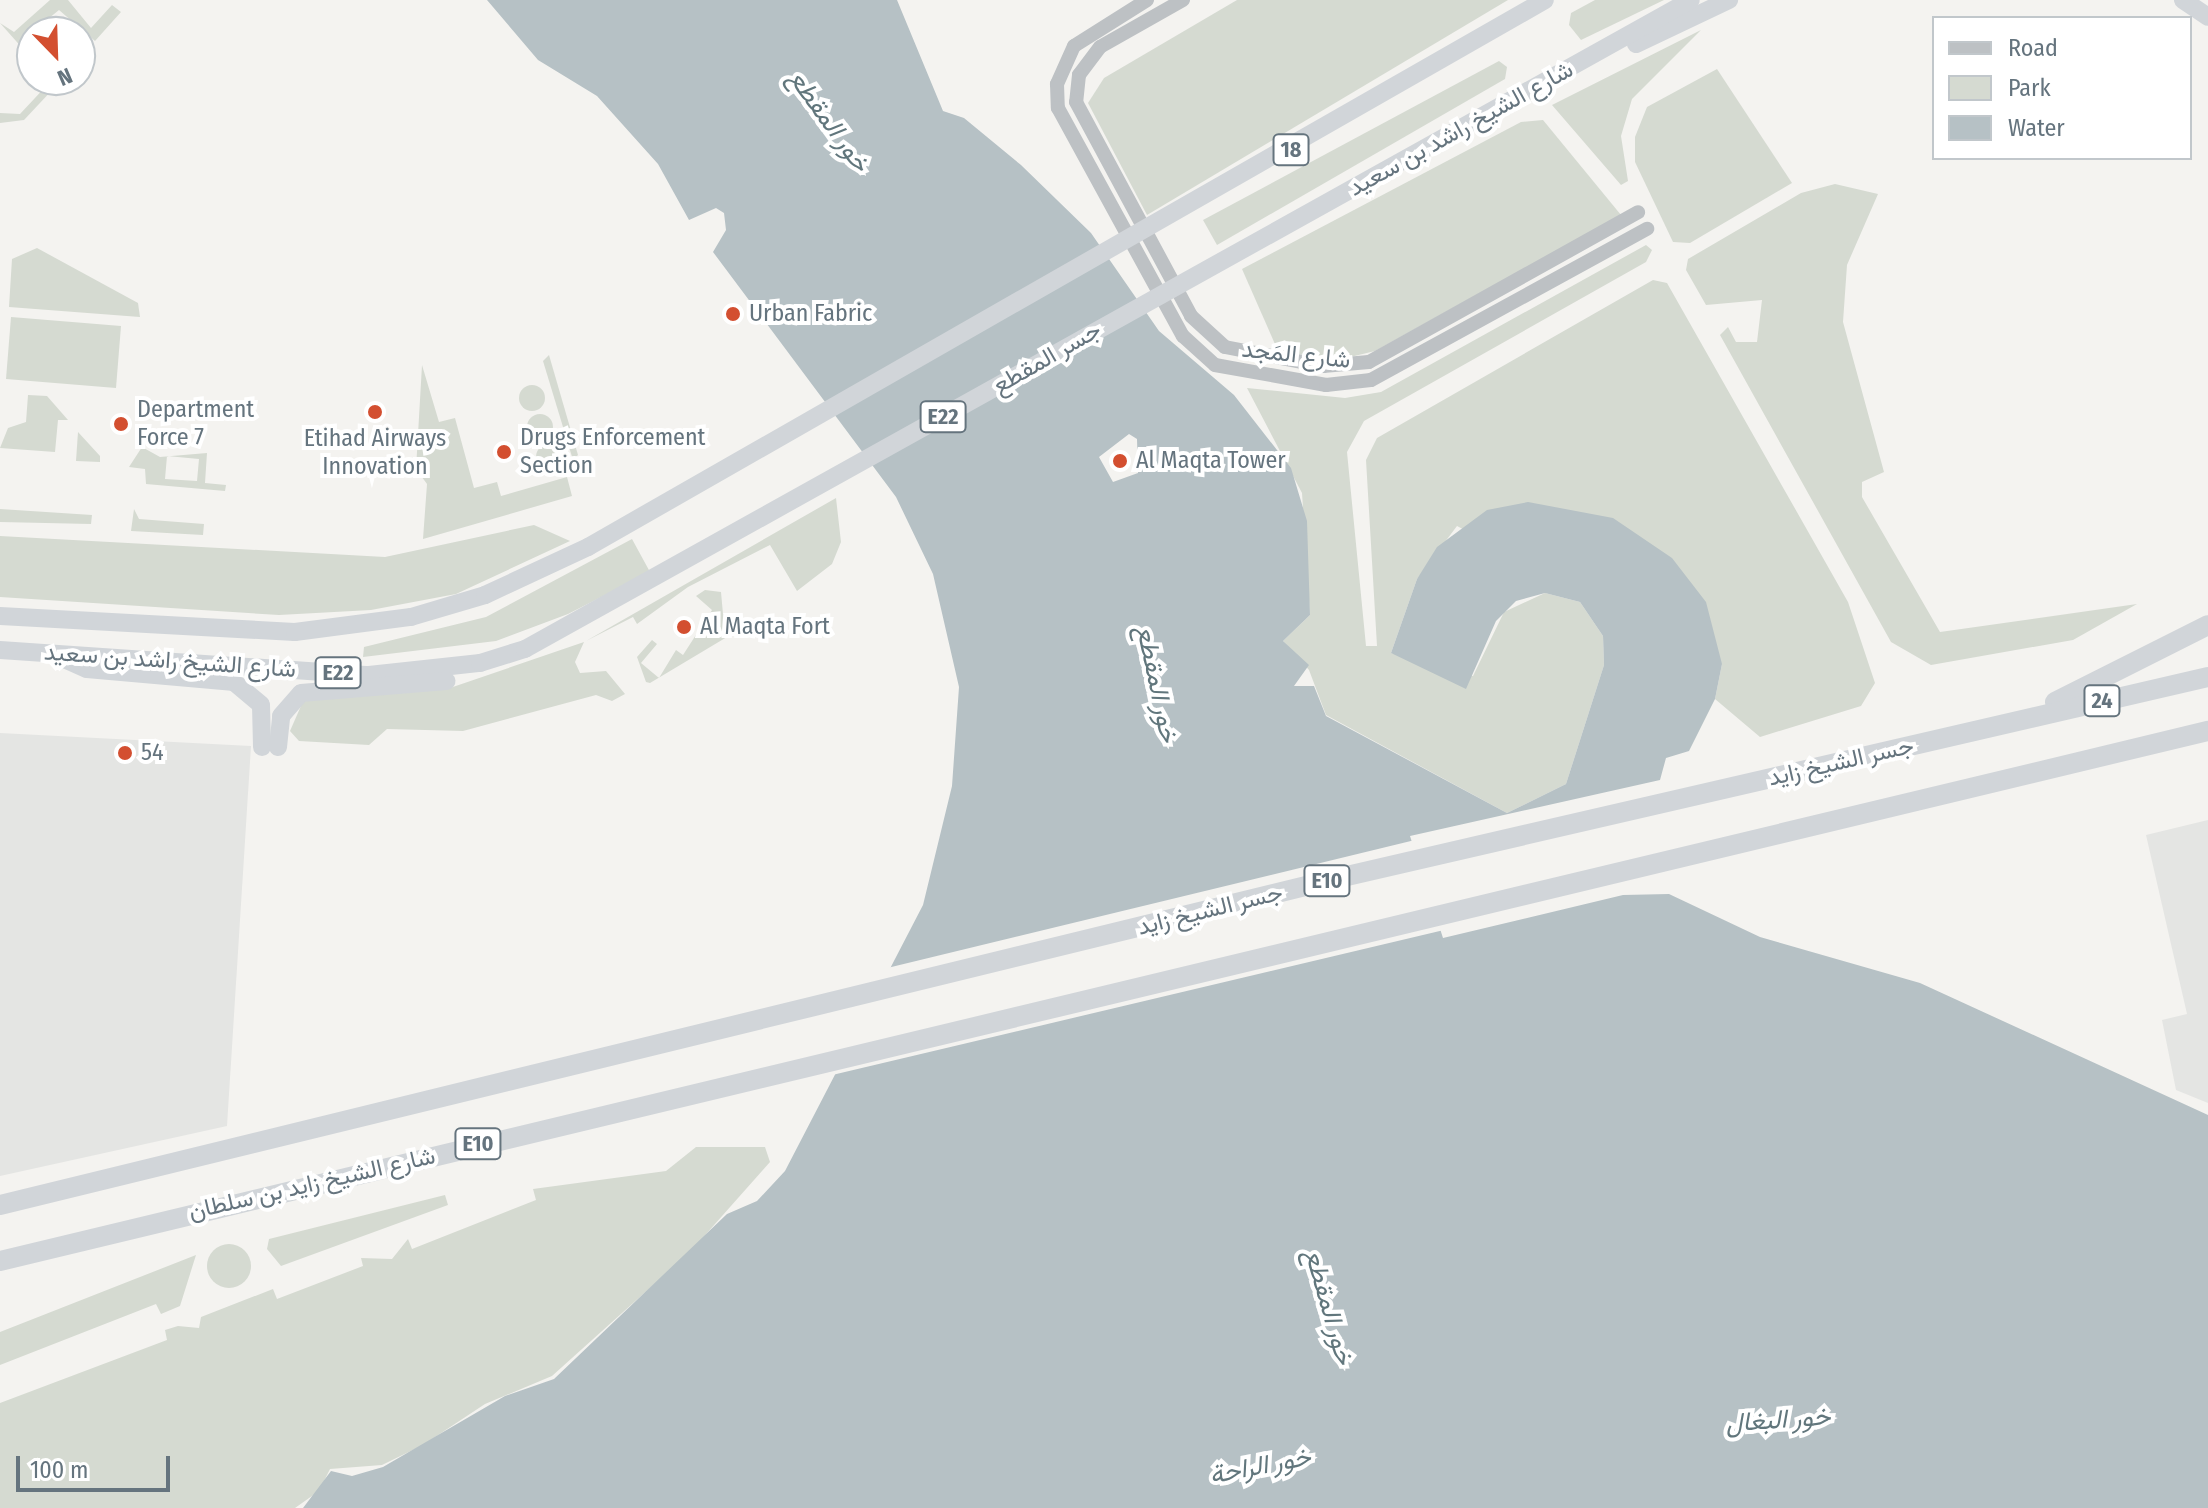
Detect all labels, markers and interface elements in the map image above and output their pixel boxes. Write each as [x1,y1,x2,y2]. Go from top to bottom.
north arrow [16,16,96,96]
legend [1932,16,2192,160]
text: Road [2008,34,2058,62]
street label: شارع الشيخ راشد بن سعيد [1344,55,1578,203]
text: N [53,62,76,92]
water label: خور المقطع [782,64,876,178]
text: Park [2008,74,2051,102]
text: Water [2008,114,2065,142]
road number: 18 [1271,132,1311,168]
place label: Urban Fabric [749,300,872,328]
marker: Urban Fabric [724,305,742,323]
street label: جسر المقطع [988,316,1106,400]
street label: شارع المَجد [1240,335,1352,375]
place label: Department Force 7 [137,396,254,452]
road number: E22 [919,399,967,435]
marker: Etihad Airways Innovation [366,403,384,421]
marker: Department Force 7 [112,415,130,433]
place label: Drugs Enforcement Section [520,424,705,480]
place label: Etihad Airways Innovation [304,425,446,481]
marker: Drugs Enforcement Section [495,443,513,461]
place label: Al Maqta Tower [1136,447,1286,475]
marker: Al Maqta Tower [1111,452,1129,470]
place label: Al Maqta Fort [700,613,830,641]
marker: Al Maqta Fort [675,618,693,636]
water label: خور المقطع [1129,623,1185,745]
street label: شارع الشيخ راشد بن سعيد [43,638,297,684]
road number: E22 [314,655,362,691]
road number: 24 [2082,683,2122,719]
street label: جسر الشيخ زايد [1765,731,1917,793]
place label: 54 [141,739,164,767]
marker: 54 [116,744,134,762]
road number: E10 [1303,863,1351,899]
street label: جسر الشيخ زايد [1134,878,1286,942]
road number: E10 [454,1126,502,1162]
street label: شارع الشيخ زايد بن سلطان [186,1142,438,1226]
water label: خور المقطع [1298,1246,1360,1368]
water label: خور البغال [1725,1401,1831,1439]
scale bar [20,1440,174,1490]
water label: خور الراحة [1207,1441,1313,1491]
text: 100 m [30,1456,88,1484]

